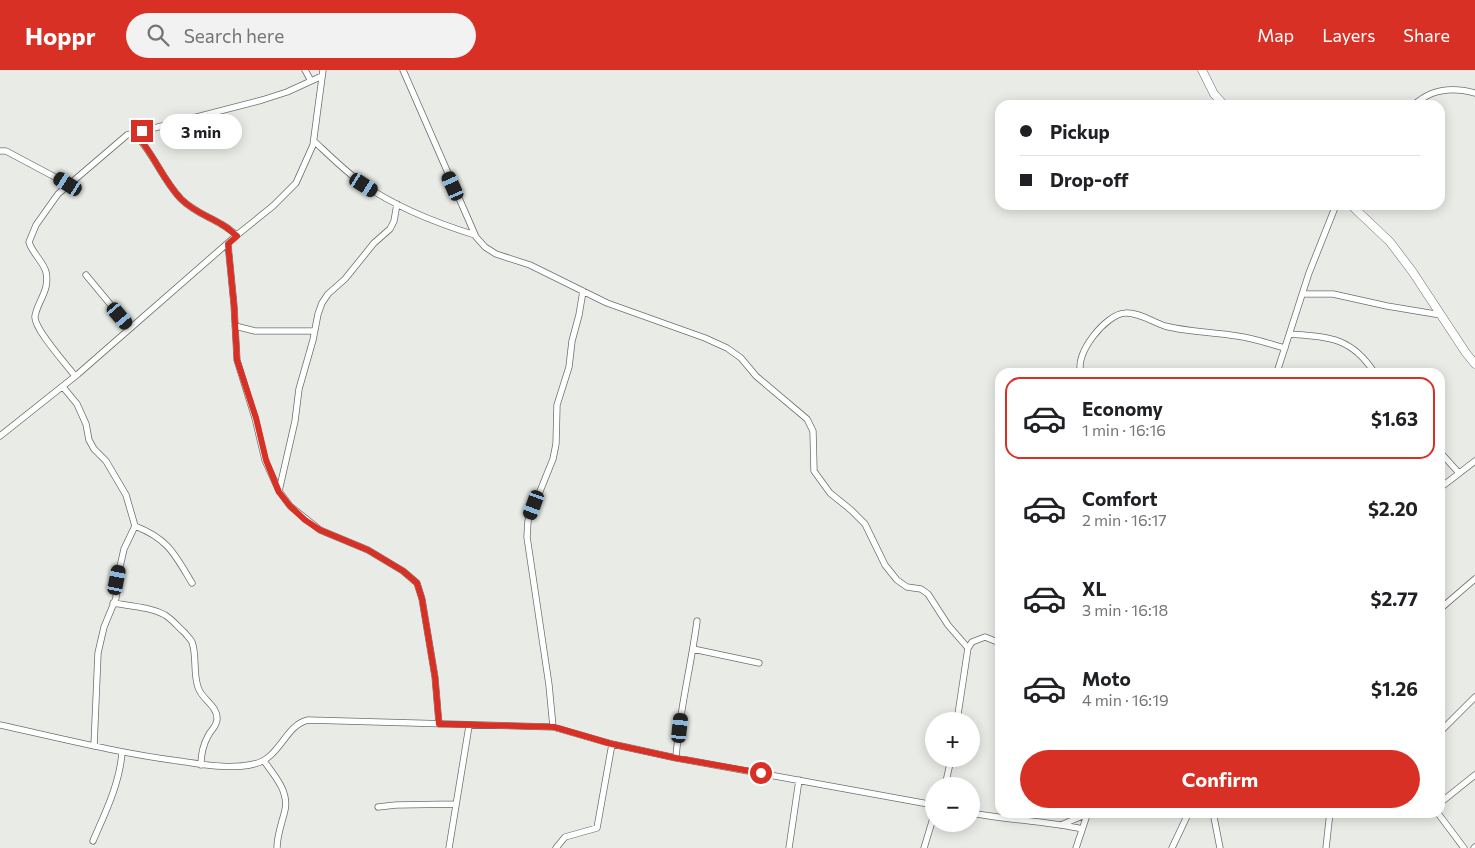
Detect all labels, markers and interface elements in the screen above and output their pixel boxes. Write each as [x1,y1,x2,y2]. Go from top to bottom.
search box [126,13,476,58]
text: Hoppr [25,21,96,50]
icon: search [144,21,172,49]
text: Search here [184,24,284,47]
text: Map [1257,24,1294,46]
text: Layers [1322,24,1375,46]
text: Share [1403,24,1450,46]
callout: 3 min [160,114,242,148]
route end [131,120,153,142]
text: Pickup [1050,120,1110,143]
text: 3 min [181,122,221,141]
text: Drop-off [1050,168,1129,191]
car [440,169,465,203]
car [51,170,84,198]
car [347,171,380,199]
car [104,300,135,332]
icon: car [1022,396,1067,441]
text: Economy [1082,397,1163,420]
text: $1.63 [1371,407,1418,430]
text: 1 min · 16:16 [1082,420,1166,439]
icon: car [1022,486,1067,531]
text: Comfort [1082,487,1158,510]
car [521,488,546,522]
text: $2.20 [1368,497,1418,520]
text: 2 min · 16:17 [1082,510,1167,529]
car [106,564,127,596]
icon: car [1022,576,1067,621]
text: XL [1082,577,1107,600]
text: $2.77 [1371,587,1418,610]
text: 3 min · 16:18 [1082,600,1168,619]
icon: car [1022,666,1067,711]
text: Moto [1082,667,1131,690]
text: $1.26 [1371,677,1418,700]
text: 4 min · 16:19 [1082,690,1169,709]
car [670,712,689,744]
map controls [925,712,980,832]
button: + [925,712,980,767]
button: Confirm [1020,750,1420,808]
route start [750,762,772,784]
button: − [925,777,980,832]

